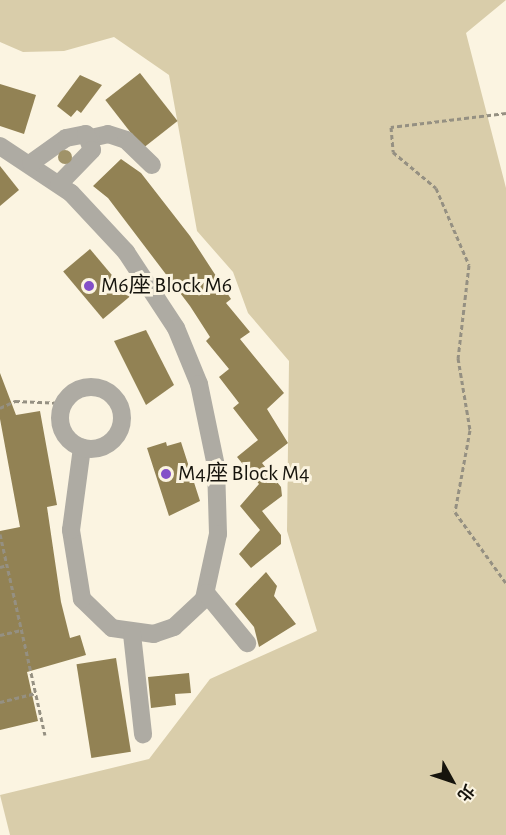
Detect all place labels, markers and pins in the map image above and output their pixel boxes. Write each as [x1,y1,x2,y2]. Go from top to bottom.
place label: M6座 Block M6 [101,273,232,299]
marker: M6座 Block M6 [82,279,96,293]
place label: M4座 Block M4 [178,461,310,487]
marker: M4座 Block M4 [159,467,173,481]

